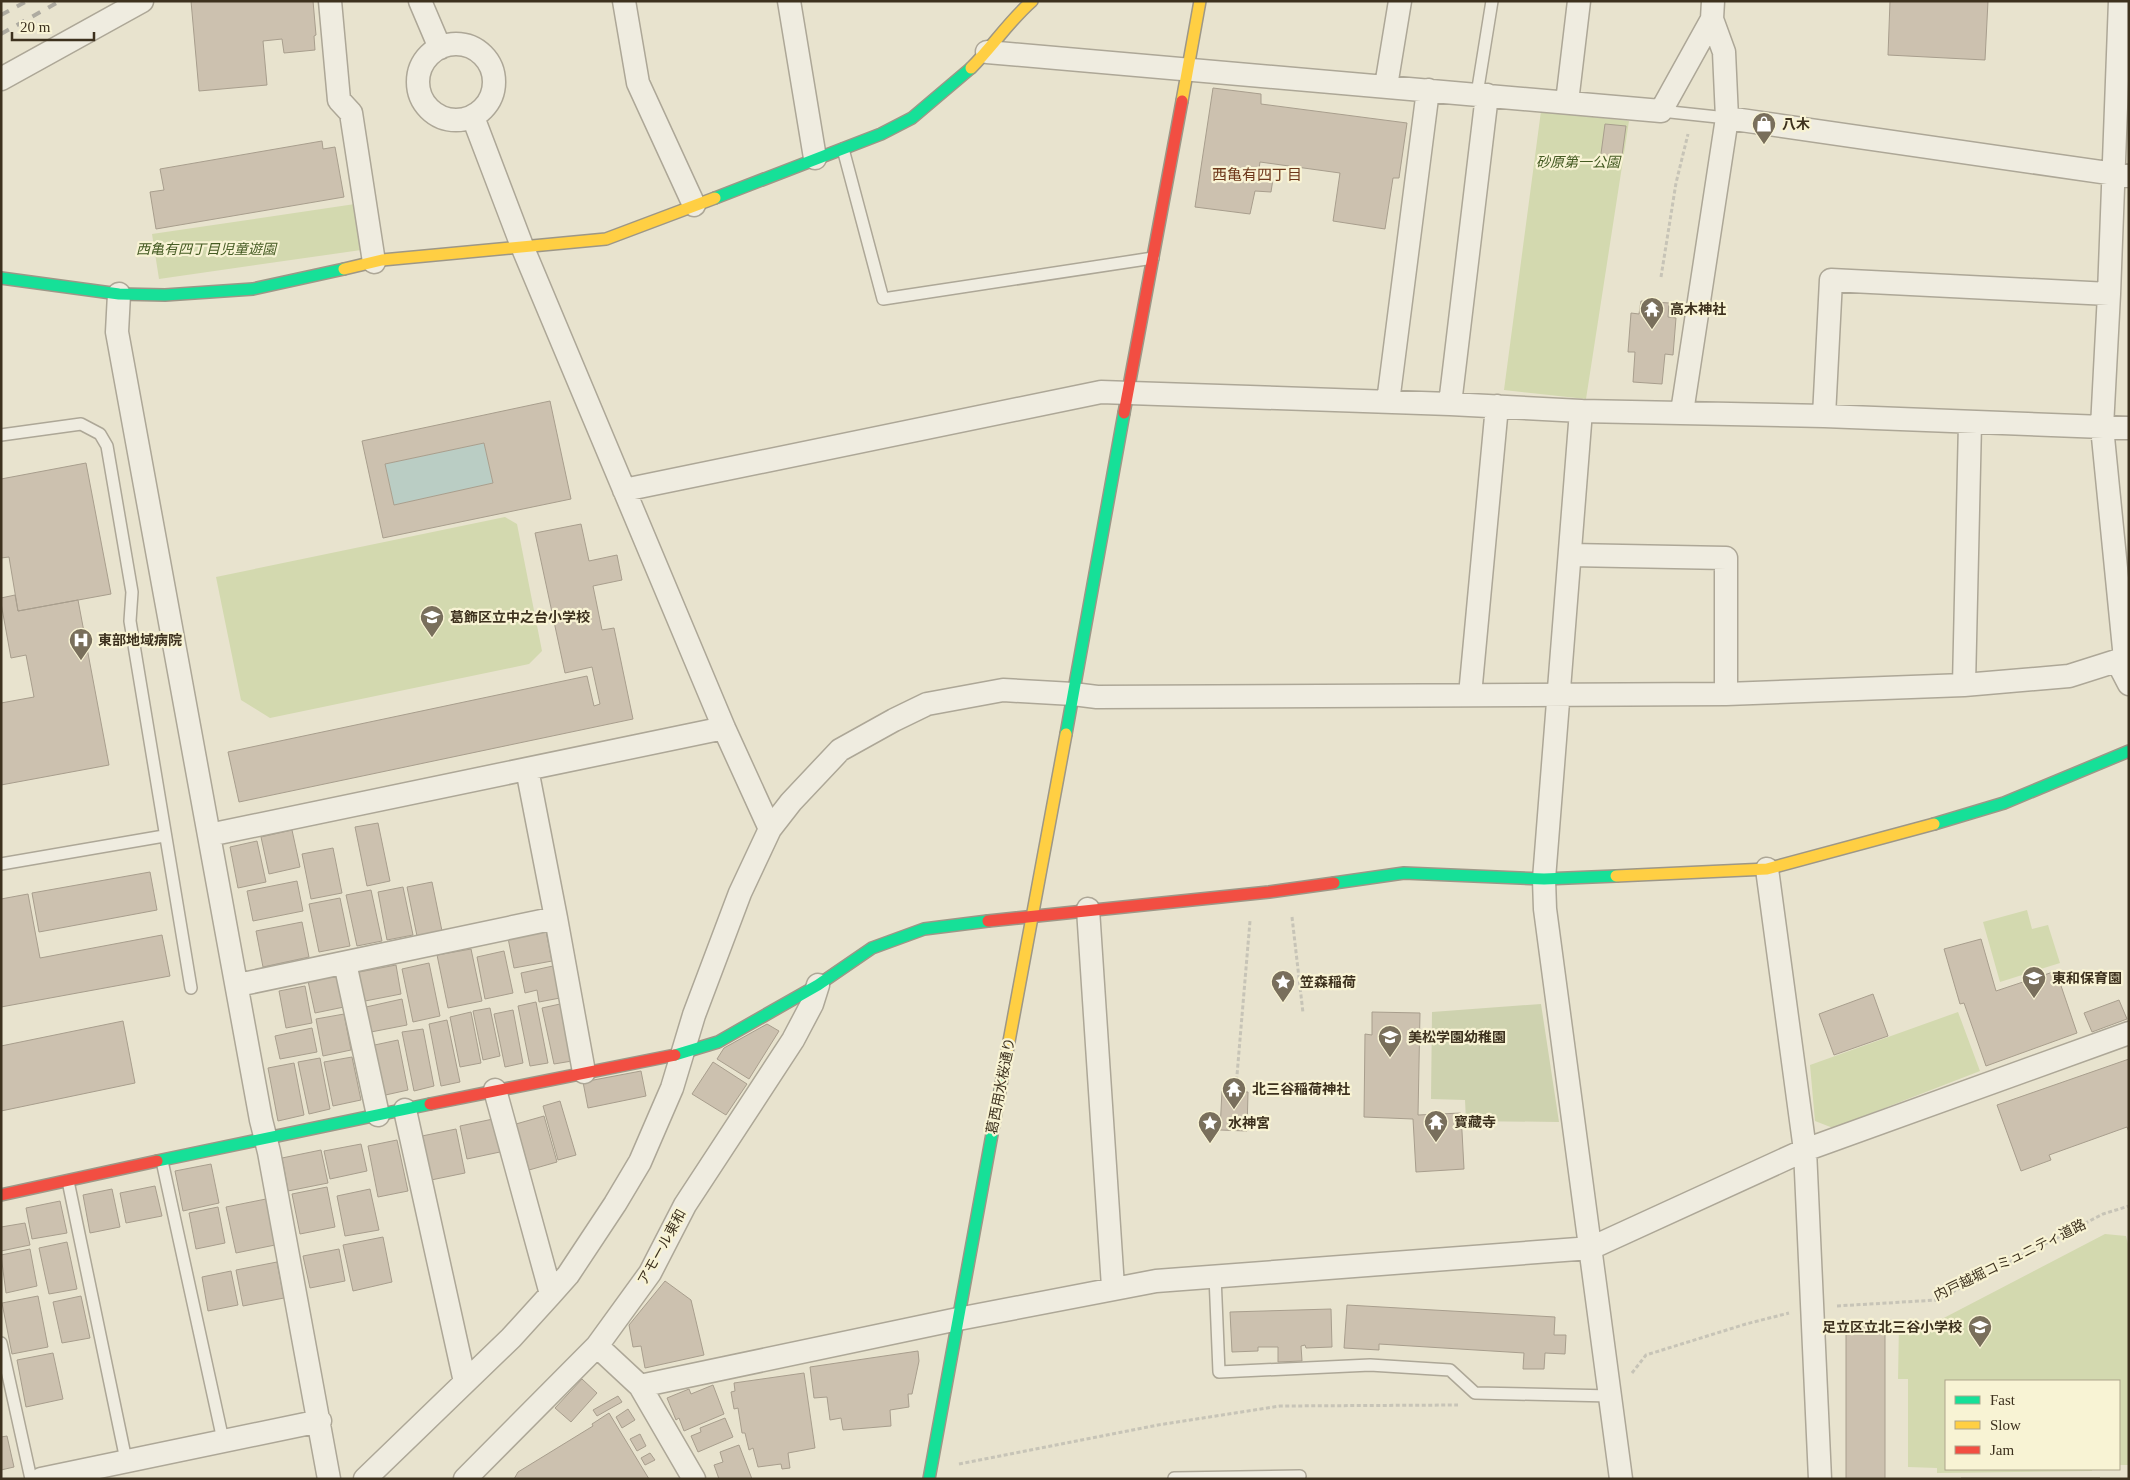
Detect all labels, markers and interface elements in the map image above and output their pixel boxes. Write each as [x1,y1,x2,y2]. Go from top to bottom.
scale bar [12,10,95,42]
text: 20 m [20,19,51,35]
shop icon: 八木 [1751,111,1777,145]
place label: 八木 [1782,117,1810,132]
park label: 砂原第一公園 [1536,155,1622,170]
district label: 西亀有四丁目 [1212,167,1302,183]
park label: 西亀有四丁目児童遊園 [136,242,278,257]
temple icon: 高木神社 [1639,296,1665,330]
place label: 高木神社 [1670,301,1726,317]
school or university icon: 葛飾区立中之台小学校 [419,604,445,638]
place label: 葛飾区立中之台小学校 [450,610,590,625]
hospital icon: 東部地域病院 [68,627,94,661]
place label: 東部地域病院 [98,633,182,648]
school or university icon: 東和保育園 [2021,965,2047,999]
place icon: 笠森稲荷 [1270,969,1296,1003]
place label: 東和保育園 [2052,971,2122,986]
place label: 笠森稲荷 [1300,975,1356,990]
school or university icon: 美松学園幼稚園 [1377,1024,1403,1058]
place label: 美松学園幼稚園 [1408,1029,1506,1045]
street label: 葛西用水桜通り [984,1036,1018,1136]
temple icon: 北三谷稲荷神社 [1221,1076,1247,1110]
place label: 北三谷稲荷神社 [1252,1081,1350,1097]
temple icon: 寳藏寺 [1423,1109,1449,1143]
place icon: 水神宮 [1197,1110,1223,1144]
place label: 水神宮 [1228,1115,1270,1131]
place label: 寳藏寺 [1454,1115,1496,1130]
street label: アモール東和 [635,1207,689,1287]
street label: 内戸越堀コミュニティ道路 [1932,1217,2088,1303]
school or university icon: 足立区立北三谷小学校 [1967,1314,1993,1348]
place label: 足立区立北三谷小学校 [1822,1320,1962,1335]
legend [1945,1380,2120,1470]
text: Fast [1990,1392,2016,1408]
text: Slow [1990,1417,2021,1433]
text: Jam [1990,1442,2014,1458]

